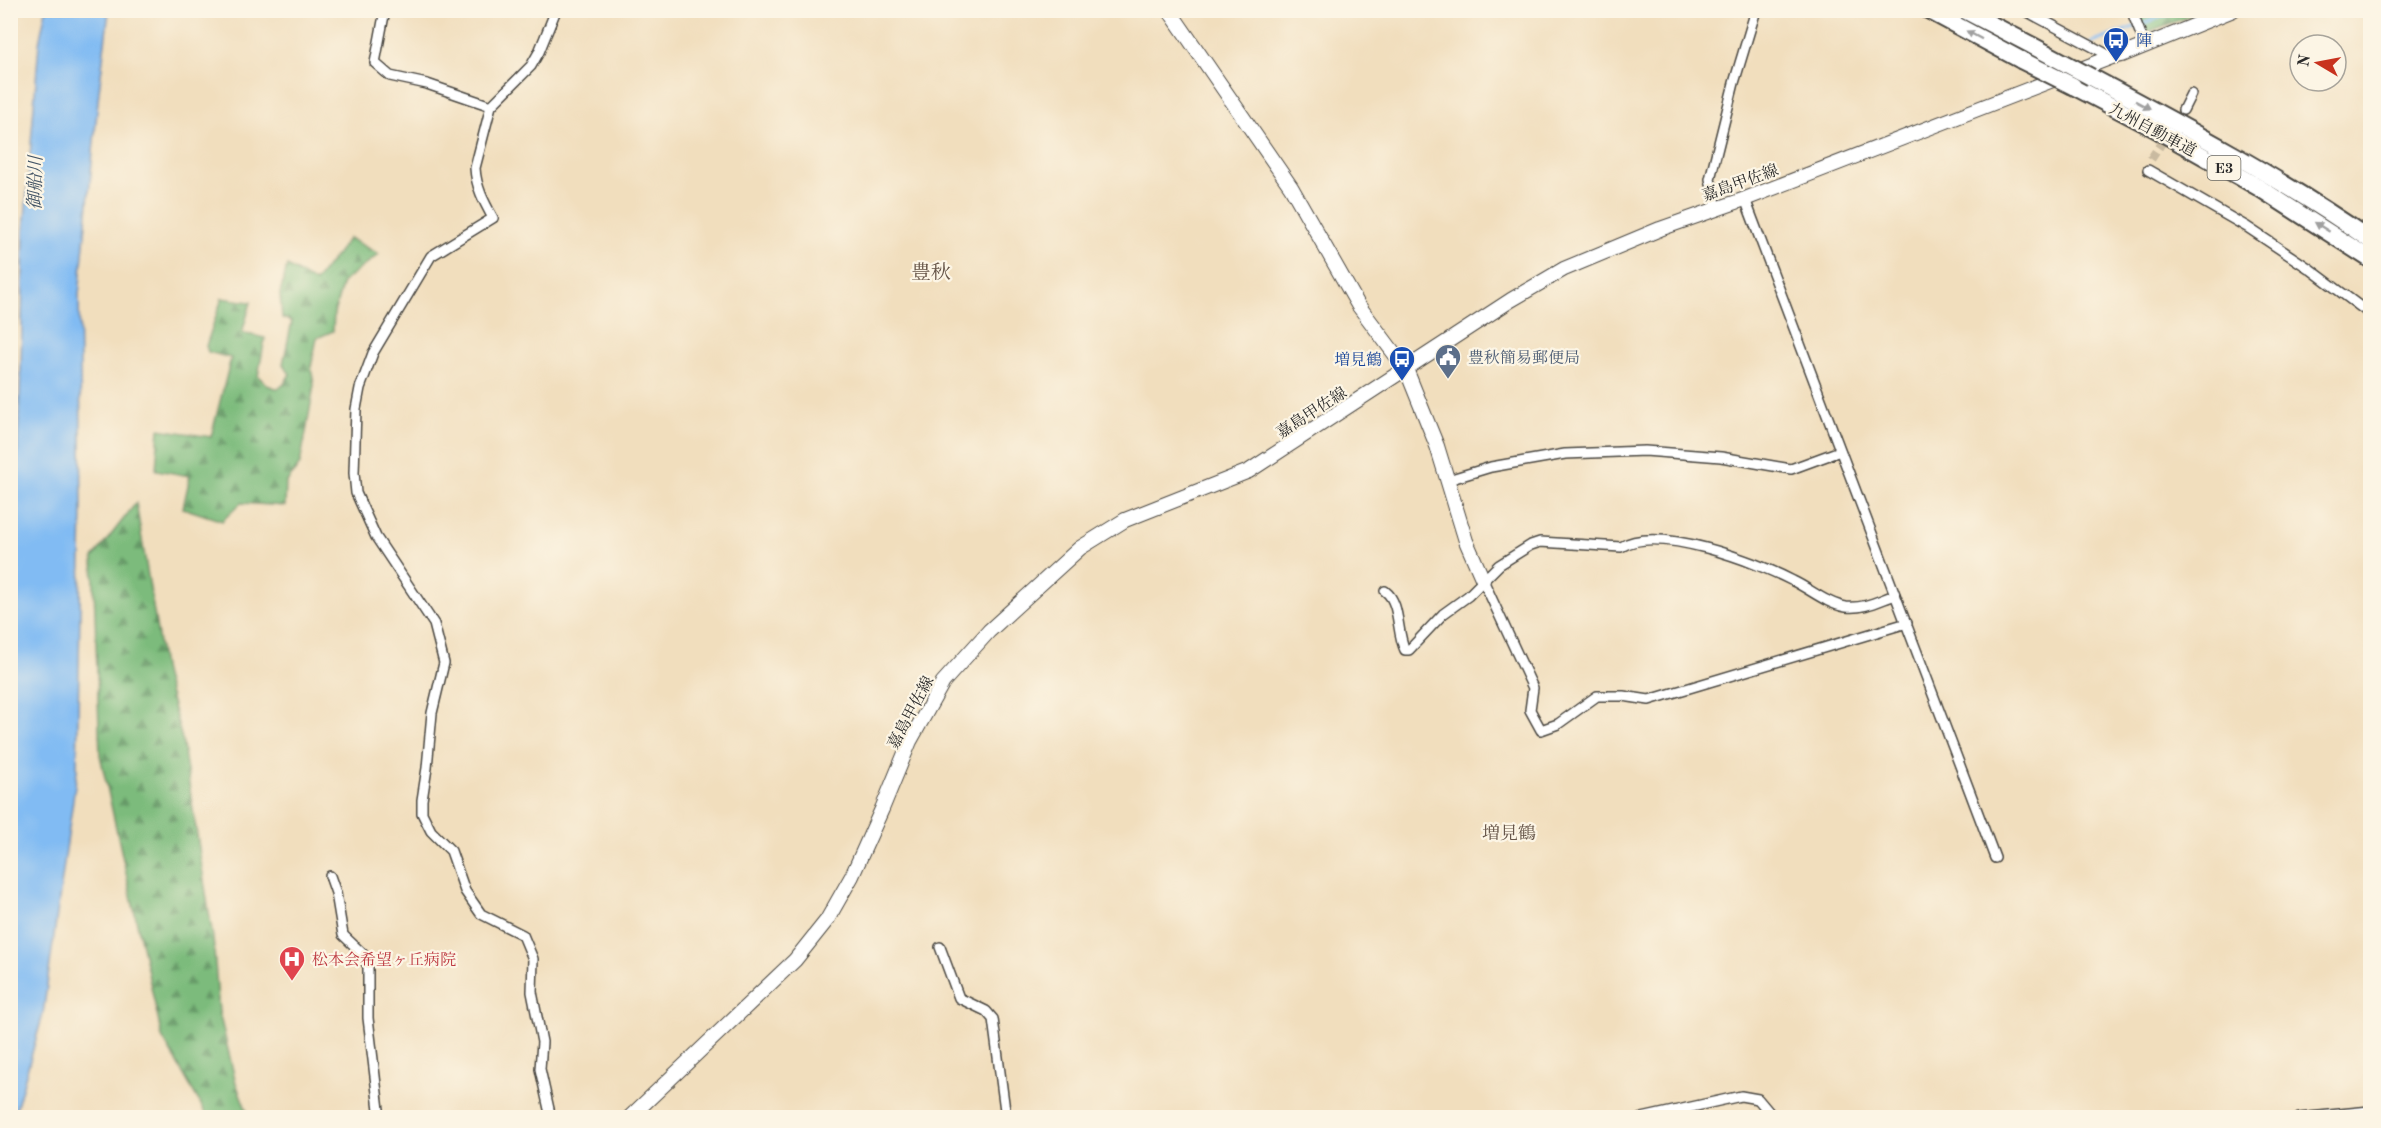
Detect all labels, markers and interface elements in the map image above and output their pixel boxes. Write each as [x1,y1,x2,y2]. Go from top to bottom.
bus stop icon: 陣 [2101,25,2131,63]
one-way arrow [1966,30,1983,40]
place label: 陣 [2136,32,2152,50]
north arrow [2288,33,2348,93]
text: N [2296,53,2314,68]
street label: 九州自動車道 [2106,99,2199,160]
one-way arrow [2134,100,2151,110]
water label: 御船川 [25,154,46,210]
road number: E3 [2208,156,2240,180]
street label: 嘉島甲佐線 [1700,161,1781,205]
one-way arrow [2314,221,2330,233]
district label: 豊秋 [911,262,951,284]
public building icon: 豊秋簡易郵便局 [1433,342,1463,380]
bus stop icon: 増見鶴 [1387,344,1417,382]
place label: 豊秋簡易郵便局 [1468,349,1580,367]
place label: 増見鶴 [1334,351,1382,369]
street label: 嘉島甲佐線 [1273,384,1350,442]
street label: 嘉島甲佐線 [884,673,938,752]
district label: 増見鶴 [1482,823,1536,843]
hospital icon: 松本会希望ヶ丘病院 [277,944,307,982]
place label: 松本会希望ヶ丘病院 [312,951,456,969]

